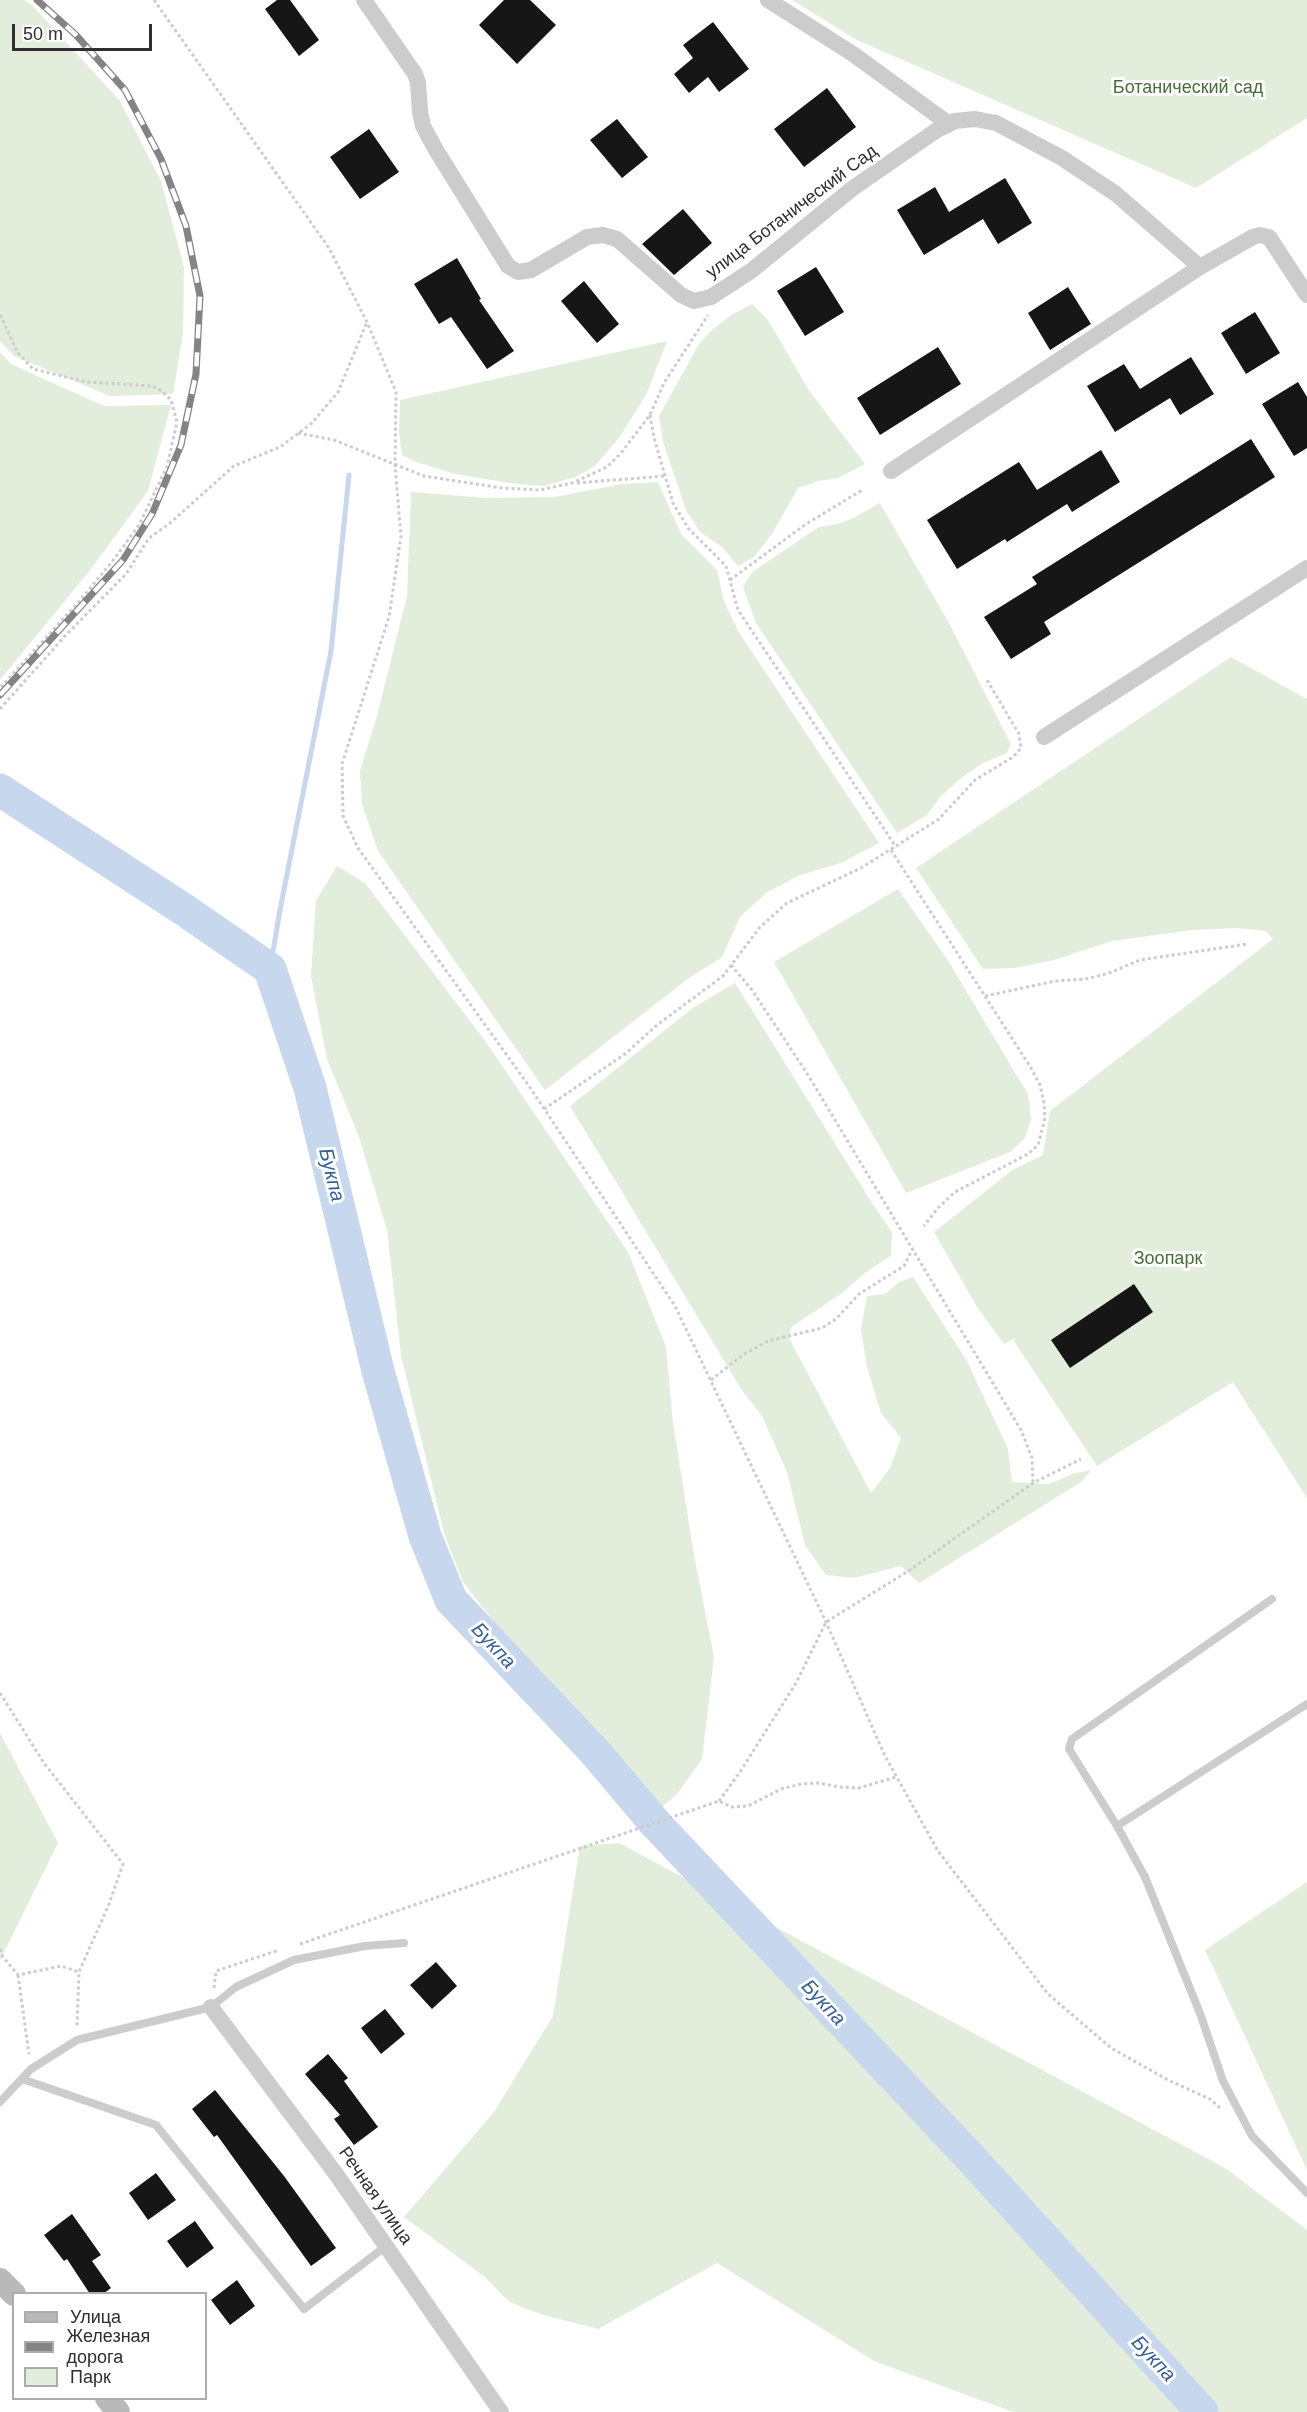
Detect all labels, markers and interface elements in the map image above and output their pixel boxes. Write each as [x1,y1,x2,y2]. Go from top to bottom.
scale bar [15,12,154,50]
text: 50 m [23,24,63,44]
park label: Ботанический сад [1113,77,1263,99]
street label: улица Ботанический Сад [702,140,882,284]
water label: Букпа [313,1146,349,1204]
park label: Зоопарк [1134,1248,1202,1270]
water label: Букпа [466,1618,520,1674]
water label: Букпа [796,1975,850,2031]
street label: Речная улица [333,2143,417,2249]
legend [12,2292,207,2400]
text: Улица [70,2307,121,2327]
text: Железная дорога [66,2326,150,2367]
water label: Букпа [1126,2331,1180,2387]
text: Парк [70,2367,111,2387]

